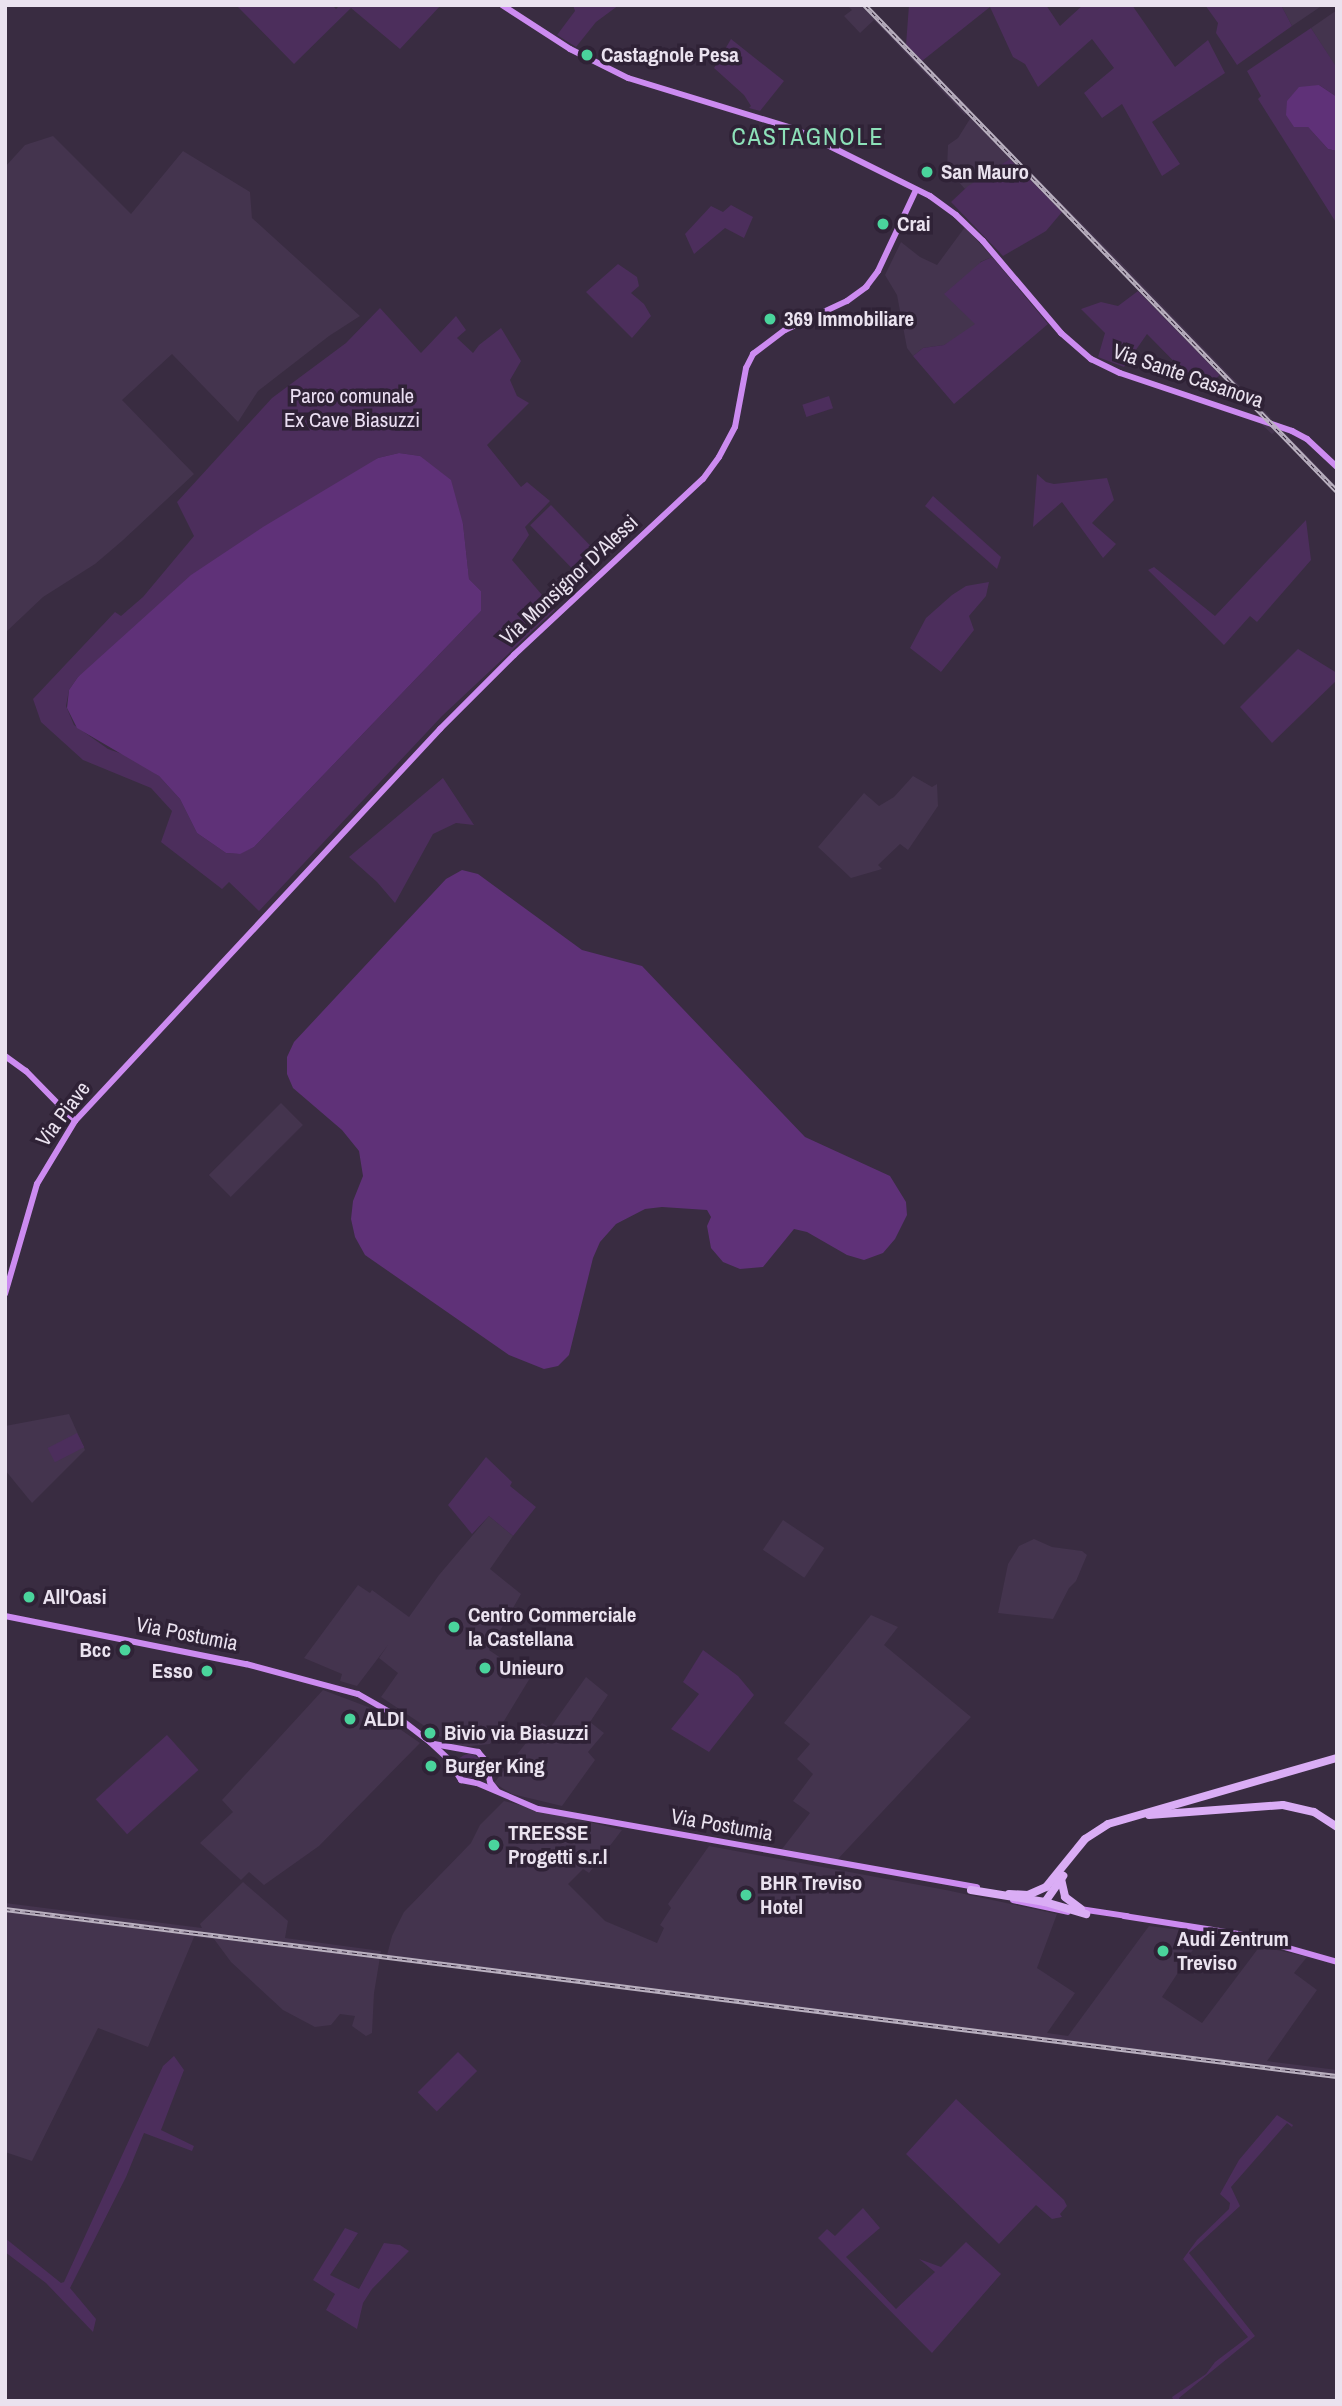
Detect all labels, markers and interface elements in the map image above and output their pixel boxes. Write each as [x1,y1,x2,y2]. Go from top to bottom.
place label: Castagnole Pesa [601,42,739,68]
marker: Castagnole Pesa [579,47,595,63]
district label: CASTAGNOLE [733,123,883,151]
place label: San Mauro [941,159,1029,185]
marker: San Mauro [919,164,935,180]
place label: Crai [897,211,930,237]
marker: Crai [875,216,891,232]
place label: 369 Immobiliare [784,306,914,332]
marker: 369 Immobiliare [762,311,778,327]
street label: Via Sante Casanova [1109,338,1267,414]
park label: Parco comunale Ex Cave Biasuzzi [284,383,420,433]
street label: Via Monsignor D'Alessi [495,510,643,650]
street label: Via Piave [31,1077,95,1151]
place label: All'Oasi [43,1584,106,1610]
marker: All'Oasi [21,1589,37,1605]
place label: Centro Commerciale la Castellana [468,1602,636,1652]
street label: Via Postumia [134,1612,240,1656]
marker: Centro Commerciale la Castellana [446,1619,462,1635]
place label: Bcc [79,1637,111,1663]
marker: Bcc [117,1642,133,1658]
place label: Unieuro [499,1655,564,1681]
place label: Esso [152,1658,193,1684]
marker: Unieuro [477,1660,493,1676]
marker: Esso [199,1663,215,1679]
place label: ALDI [364,1706,404,1732]
marker: ALDI [342,1711,358,1727]
place label: Bivio via Biasuzzi [444,1720,589,1746]
marker: Bivio via Biasuzzi [422,1725,438,1741]
place label: Burger King [445,1753,544,1779]
marker: Burger King [423,1758,439,1774]
street label: Via Postumia [669,1804,775,1846]
place label: TREESSE Progetti s.r.l [508,1820,608,1870]
marker: TREESSE Progetti s.r.l [486,1837,502,1853]
place label: BHR Treviso Hotel [760,1870,862,1920]
marker: BHR Treviso Hotel [738,1887,754,1903]
place label: Audi Zentrum Treviso [1177,1926,1289,1976]
marker: Audi Zentrum Treviso [1155,1943,1171,1959]

